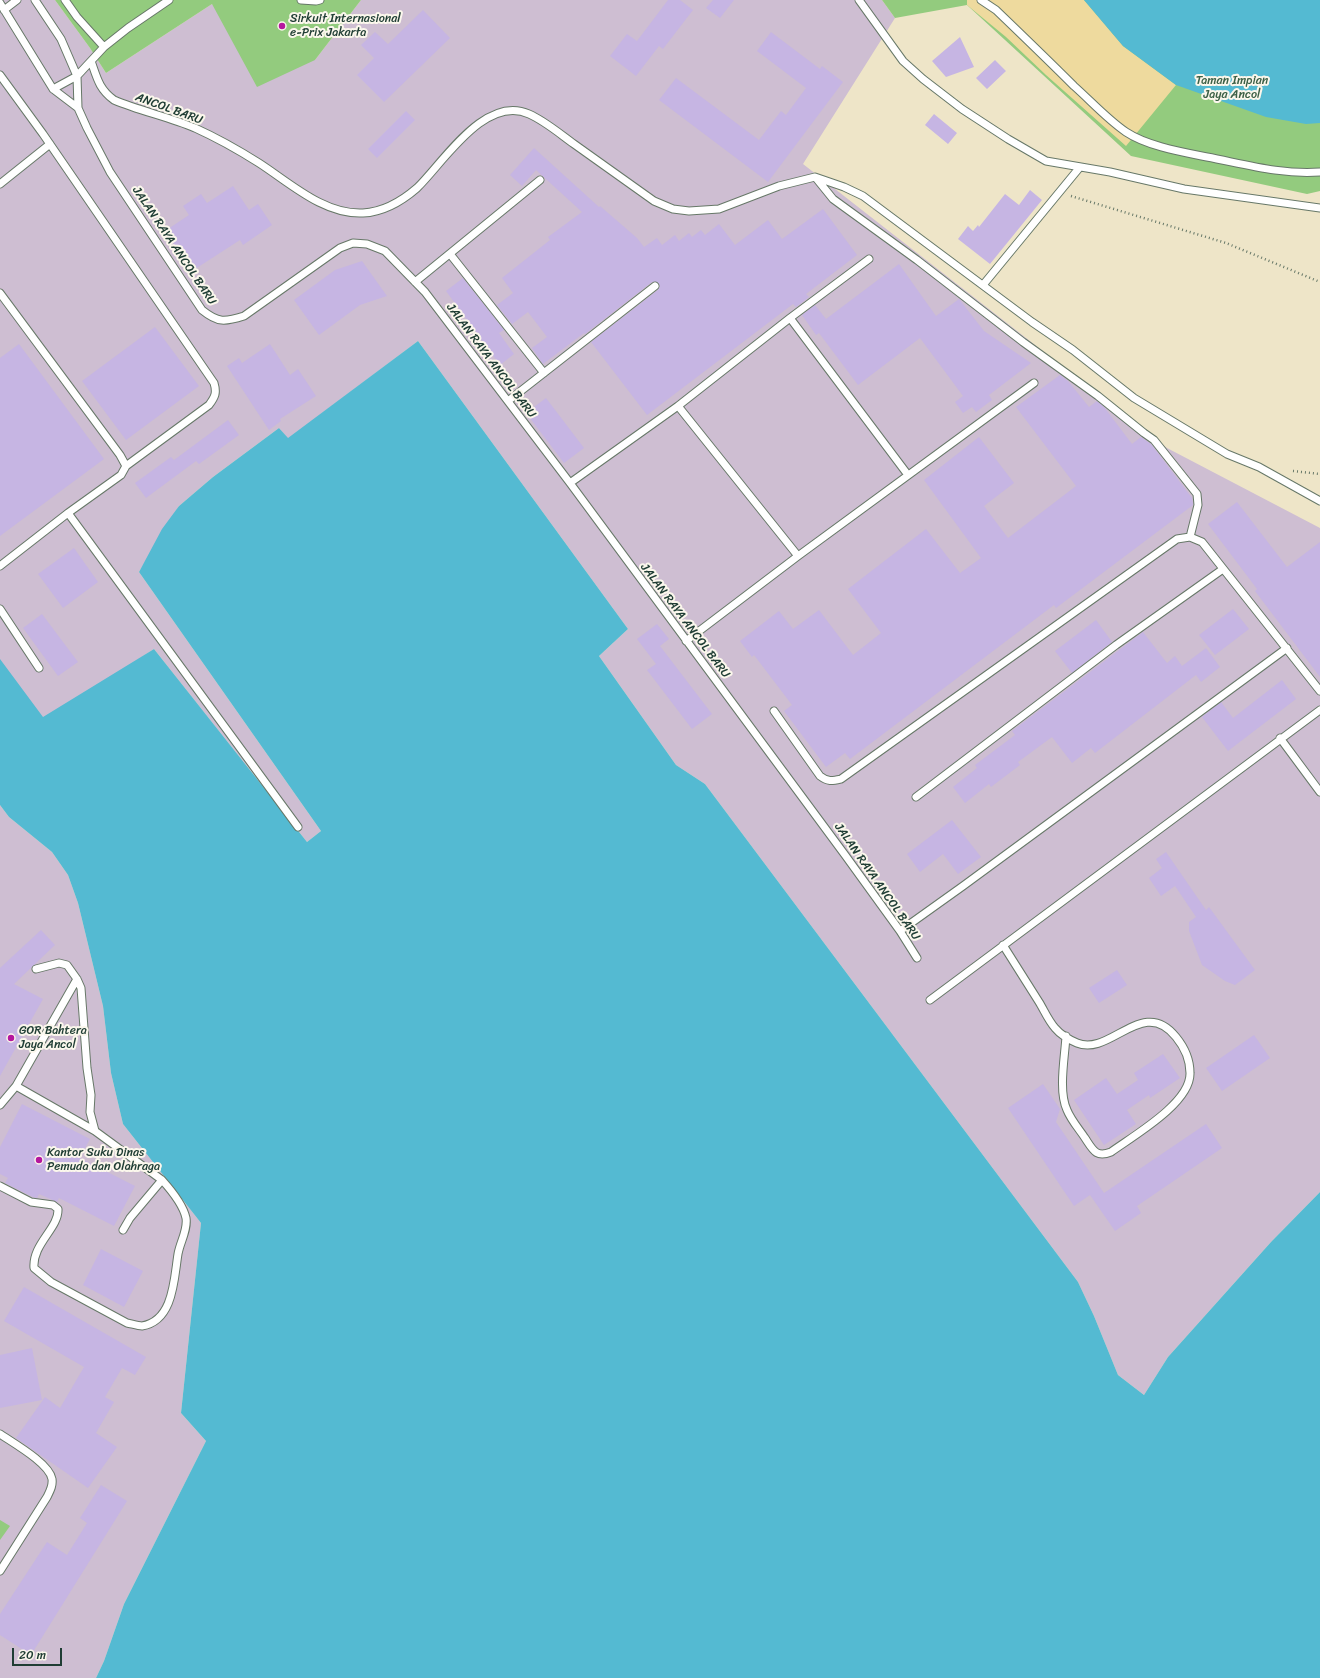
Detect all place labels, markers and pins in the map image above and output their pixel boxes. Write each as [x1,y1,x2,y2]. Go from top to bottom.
place label: Sirkuit Internasional e-Prix Jakarta [290,12,401,40]
marker: Sirkuit Internasional e-Prix Jakarta [277,21,287,31]
place label: GOR Bahtera Jaya Ancol [19,1024,87,1052]
marker: GOR Bahtera Jaya Ancol [6,1033,16,1043]
place label: Kantor Suku Dinas Pemuda dan Olahraga [47,1146,160,1174]
marker: Kantor Suku Dinas Pemuda dan Olahraga [34,1155,44,1165]

